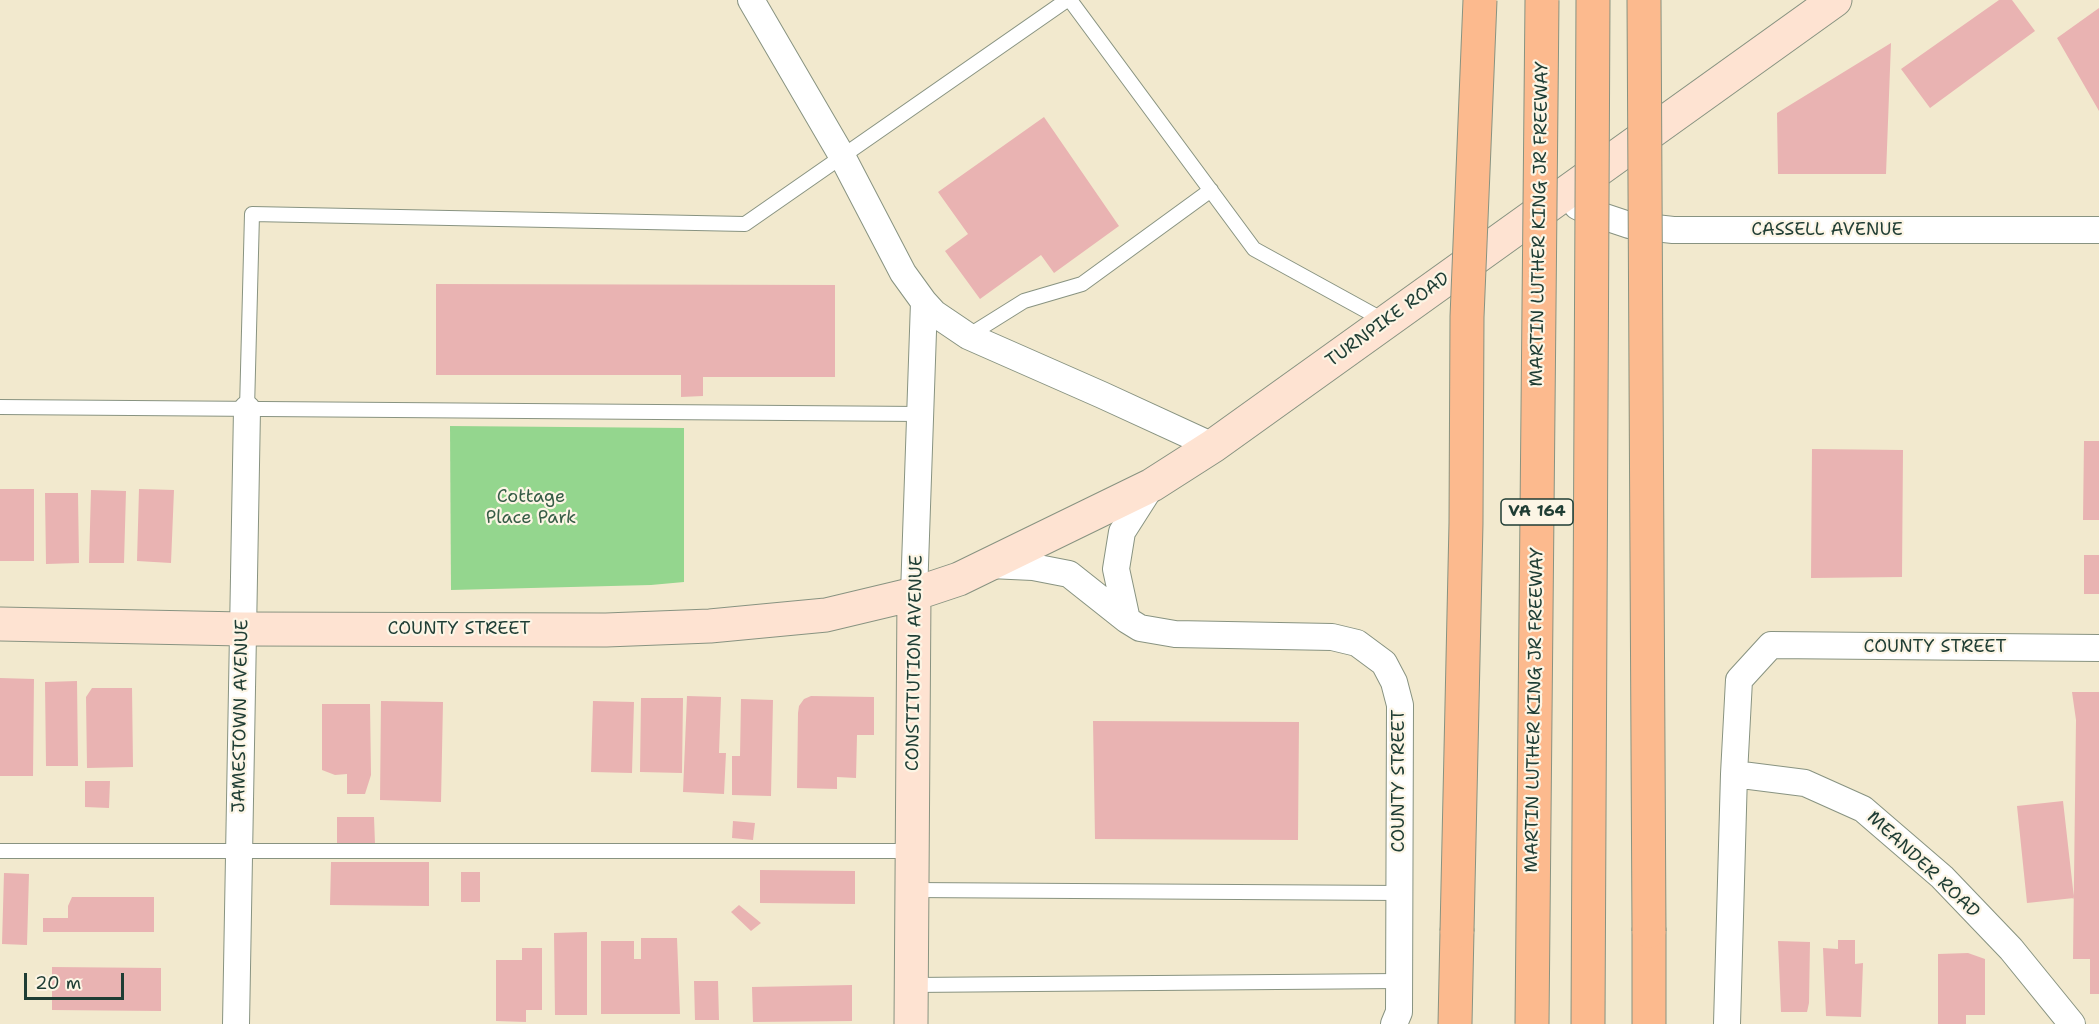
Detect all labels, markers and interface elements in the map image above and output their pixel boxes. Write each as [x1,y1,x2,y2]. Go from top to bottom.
street label: MARTIN LUTHER KING JR FREEWAY [1526,61,1554,387]
street label: CASSELL AVENUE [1751,219,1903,241]
street label: TURNPIKE ROAD [1322,268,1454,372]
park label: Cottage Place Park [486,486,576,528]
road number: VA 164 [1501,499,1573,525]
street label: MARTIN LUTHER KING JR FREEWAY [1521,547,1549,873]
street label: CONSTITUTION AVENUE [902,555,928,771]
street label: COUNTY STREET [387,618,531,640]
street label: JAMESTOWN AVENUE [229,619,253,813]
street label: COUNTY STREET [1863,636,2007,658]
street label: COUNTY STREET [1388,709,1410,853]
street label: MEANDER ROAD [1862,807,1984,923]
scale bar [27,961,128,999]
text: 20 m [35,971,81,995]

